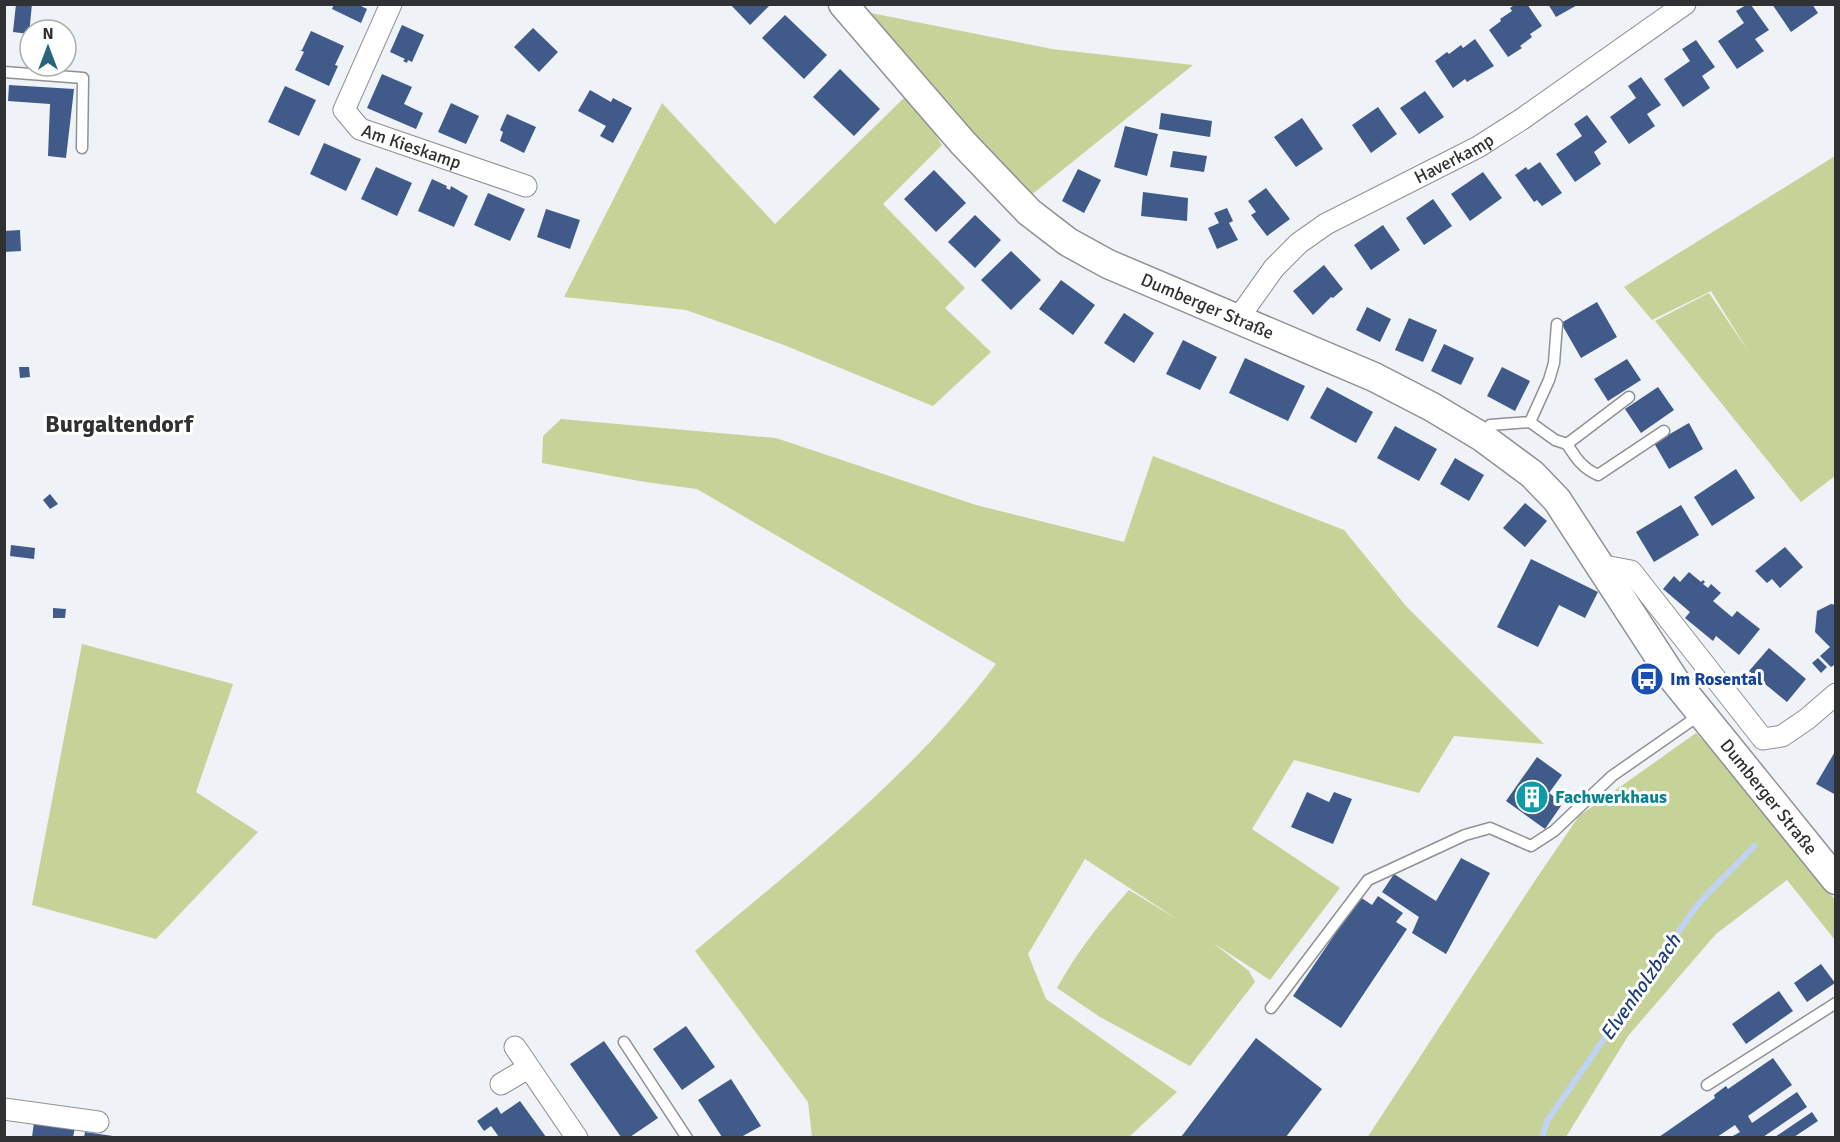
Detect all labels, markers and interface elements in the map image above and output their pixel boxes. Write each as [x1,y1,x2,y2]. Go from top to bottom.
north arrow [18,18,78,78]
text: N [42,24,54,44]
street label: Am Kieskamp [359,119,464,174]
street label: Haverkamp [1411,129,1498,188]
street label: Dumberger Straße [1138,268,1277,344]
district label: Burgaltendorf [45,409,194,439]
bus stop icon: Im Rosental [1629,661,1665,697]
place label: Im Rosental [1670,668,1763,690]
street label: Dumberger Straße [1715,735,1822,859]
building icon: Fachwerkhaus [1514,779,1550,815]
place label: Fachwerkhaus [1555,786,1667,808]
water label: Elvenholzbach [1595,928,1687,1045]

